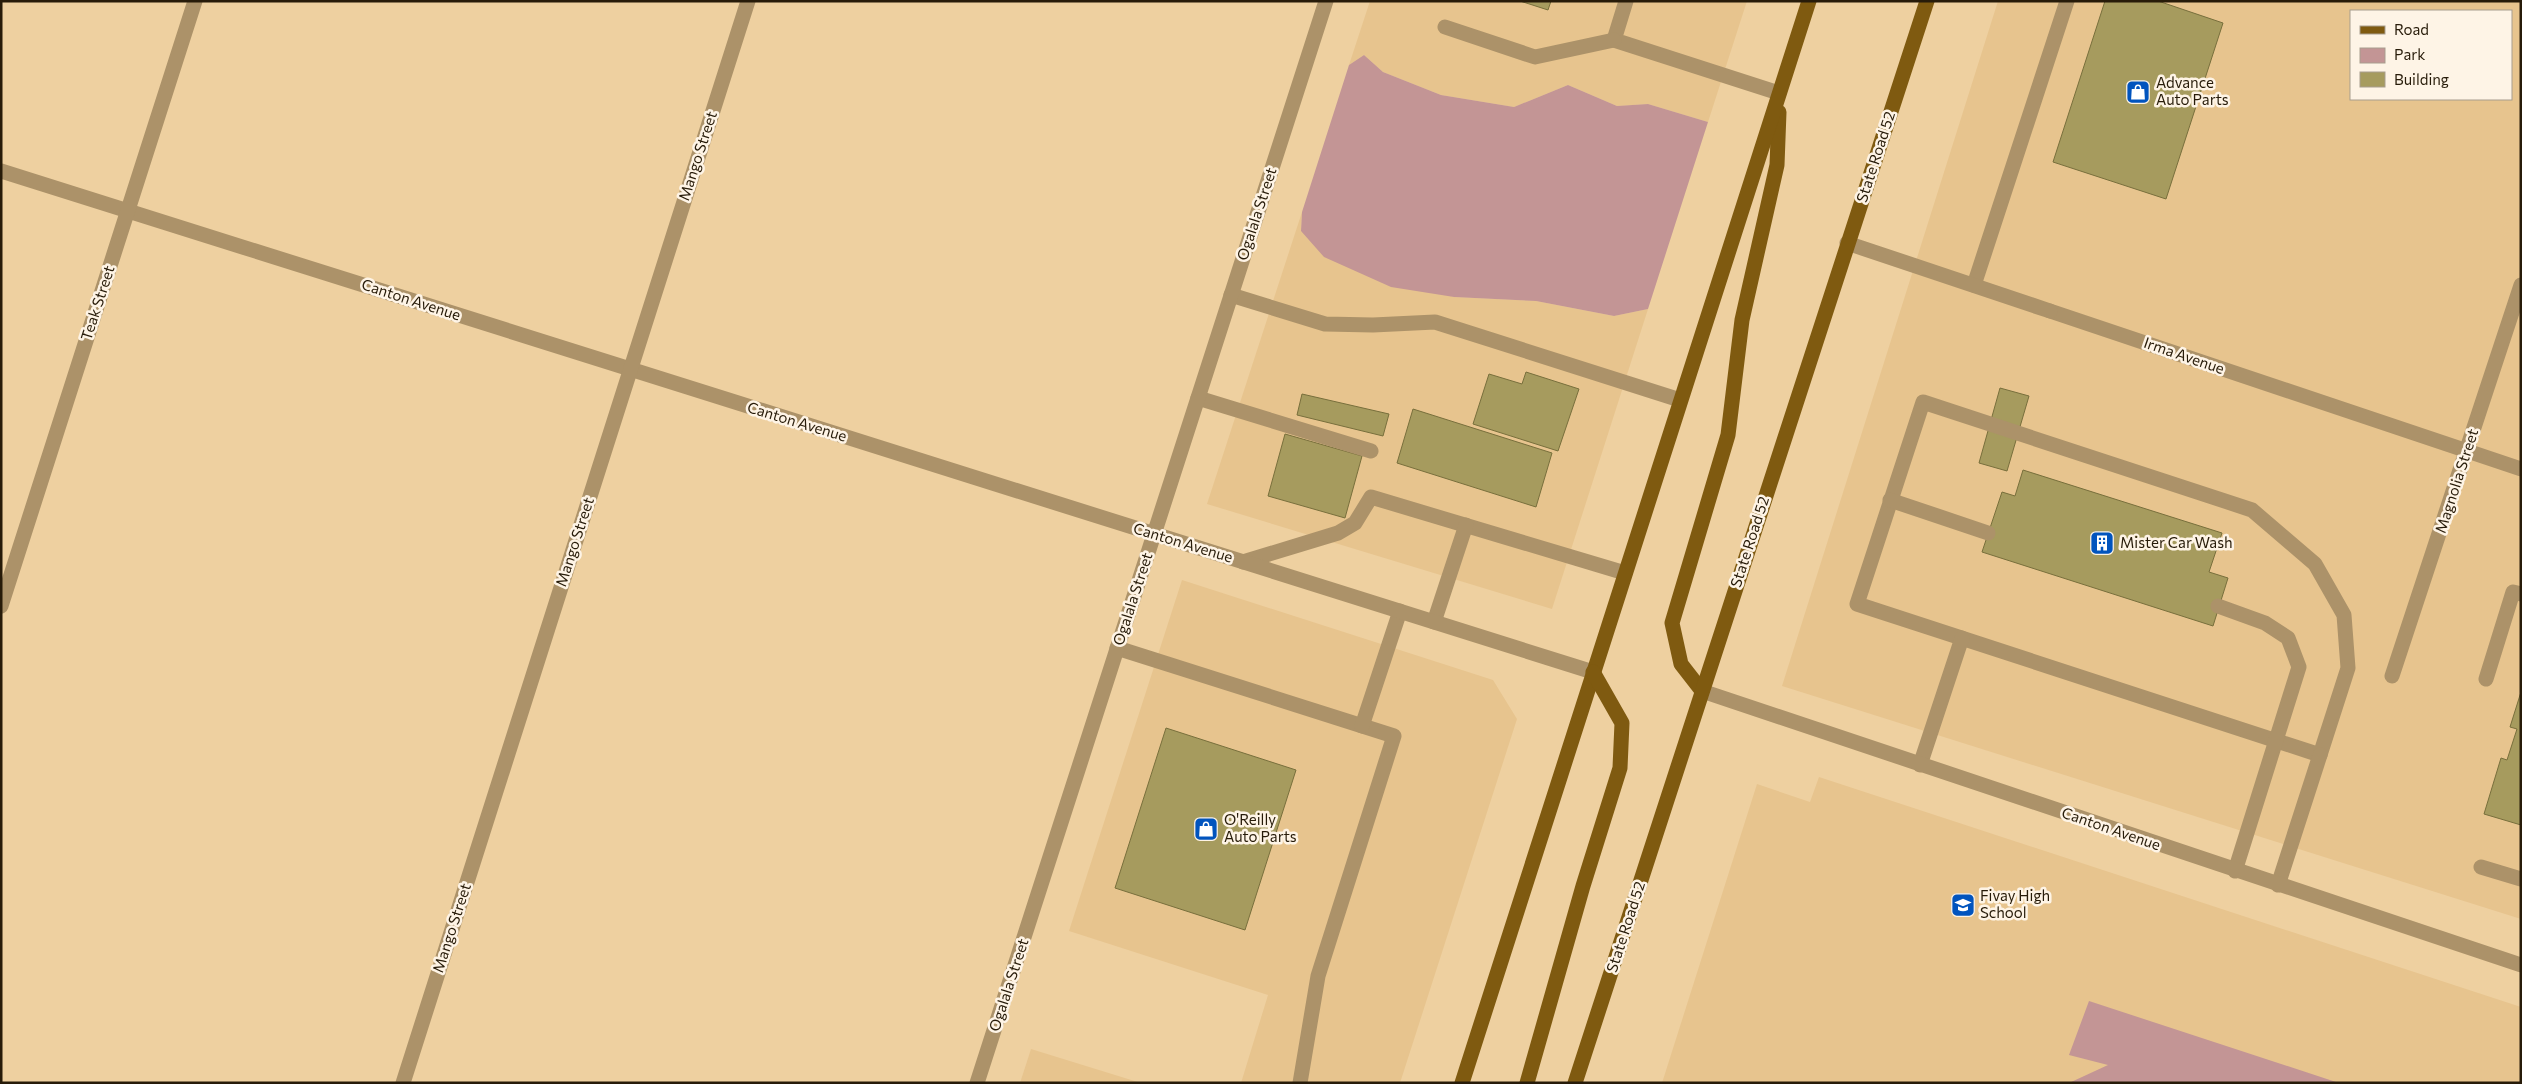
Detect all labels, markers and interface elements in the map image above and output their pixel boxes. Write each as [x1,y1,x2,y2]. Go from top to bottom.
legend [2350,10,2512,100]
text: Road [2394,20,2429,38]
text: Park [2394,45,2425,63]
text: Building [2394,70,2449,88]
place label: Advance Auto Parts [2156,73,2229,108]
shop icon: Advance Auto Parts [2125,79,2151,105]
street label: Mango Street [674,109,720,203]
street label: State Road 52 [1852,109,1898,204]
street label: Ogalala Street [1233,165,1280,262]
street label: Teak Street [76,263,118,342]
street label: Canton Avenue [359,275,463,324]
street label: Irma Avenue [2142,333,2227,377]
street label: Canton Avenue [745,397,849,445]
street label: Magnolia Street [2431,426,2481,535]
street label: State Road 52 [1726,494,1772,589]
street label: Mango Street [551,495,597,589]
street label: Canton Avenue [1131,518,1235,566]
building icon: Mister Car Wash [2089,530,2115,556]
place label: Mister Car Wash [2120,533,2233,551]
street label: Ogalala Street [1109,550,1156,647]
street label: Canton Avenue [2060,803,2163,853]
place label: O'Reilly Auto Parts [1224,810,1297,845]
shop icon: O'Reilly Auto Parts [1193,816,1219,842]
street label: State Road 52 [1602,879,1648,974]
street label: Mango Street [428,881,474,975]
place label: Fivay High School [1980,886,2050,921]
school or university icon: Fivay High School [1950,892,1976,918]
street label: Ogalala Street [985,936,1032,1033]

